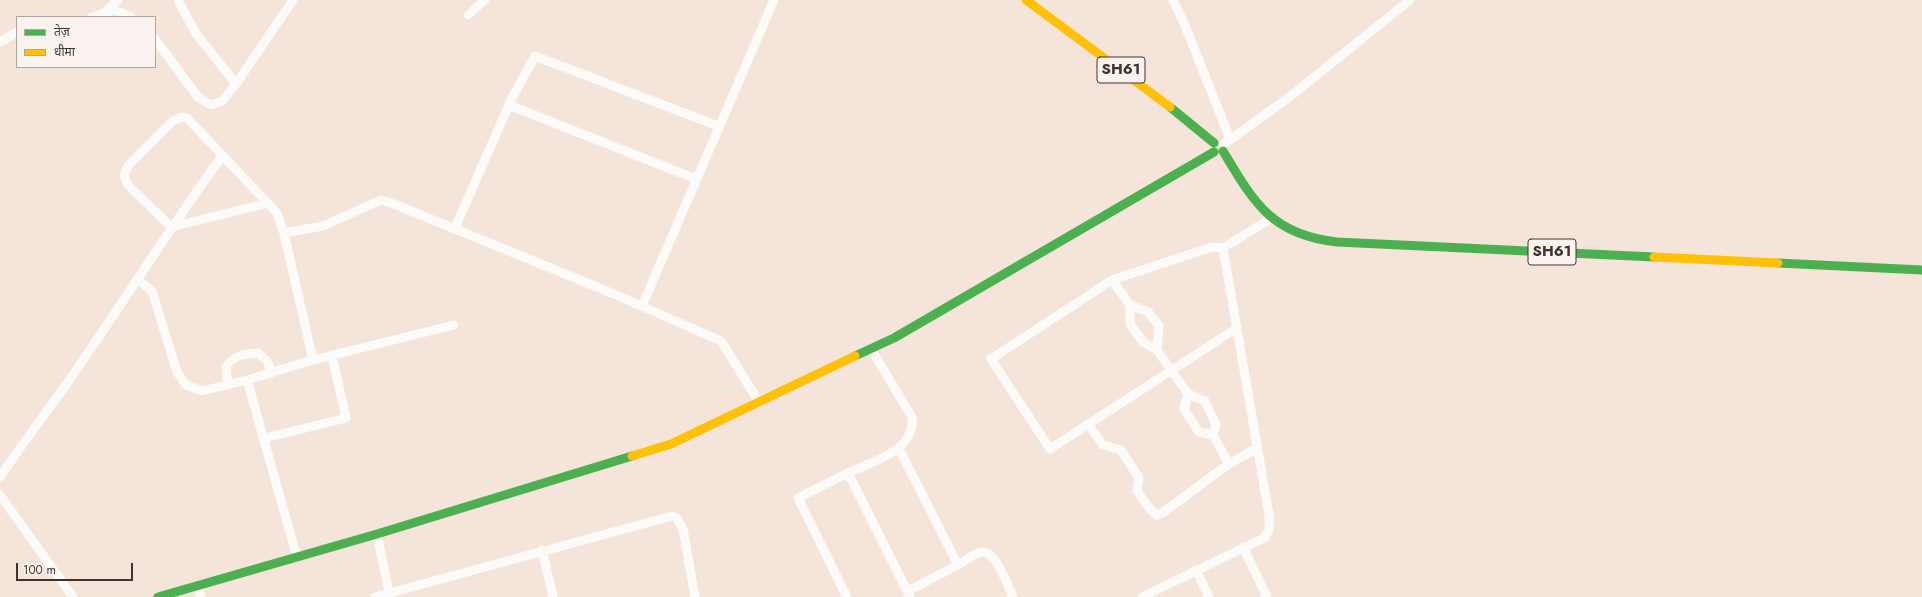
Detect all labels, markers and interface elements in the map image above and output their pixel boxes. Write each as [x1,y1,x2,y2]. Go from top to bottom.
legend [16,16,156,68]
text: तेज़ [54,23,70,41]
text: धीमा [54,43,75,61]
road number: SH61 [1097,57,1145,83]
road number: SH61 [1528,239,1576,265]
scale bar [18,555,135,581]
text: 100 m [23,561,56,579]

